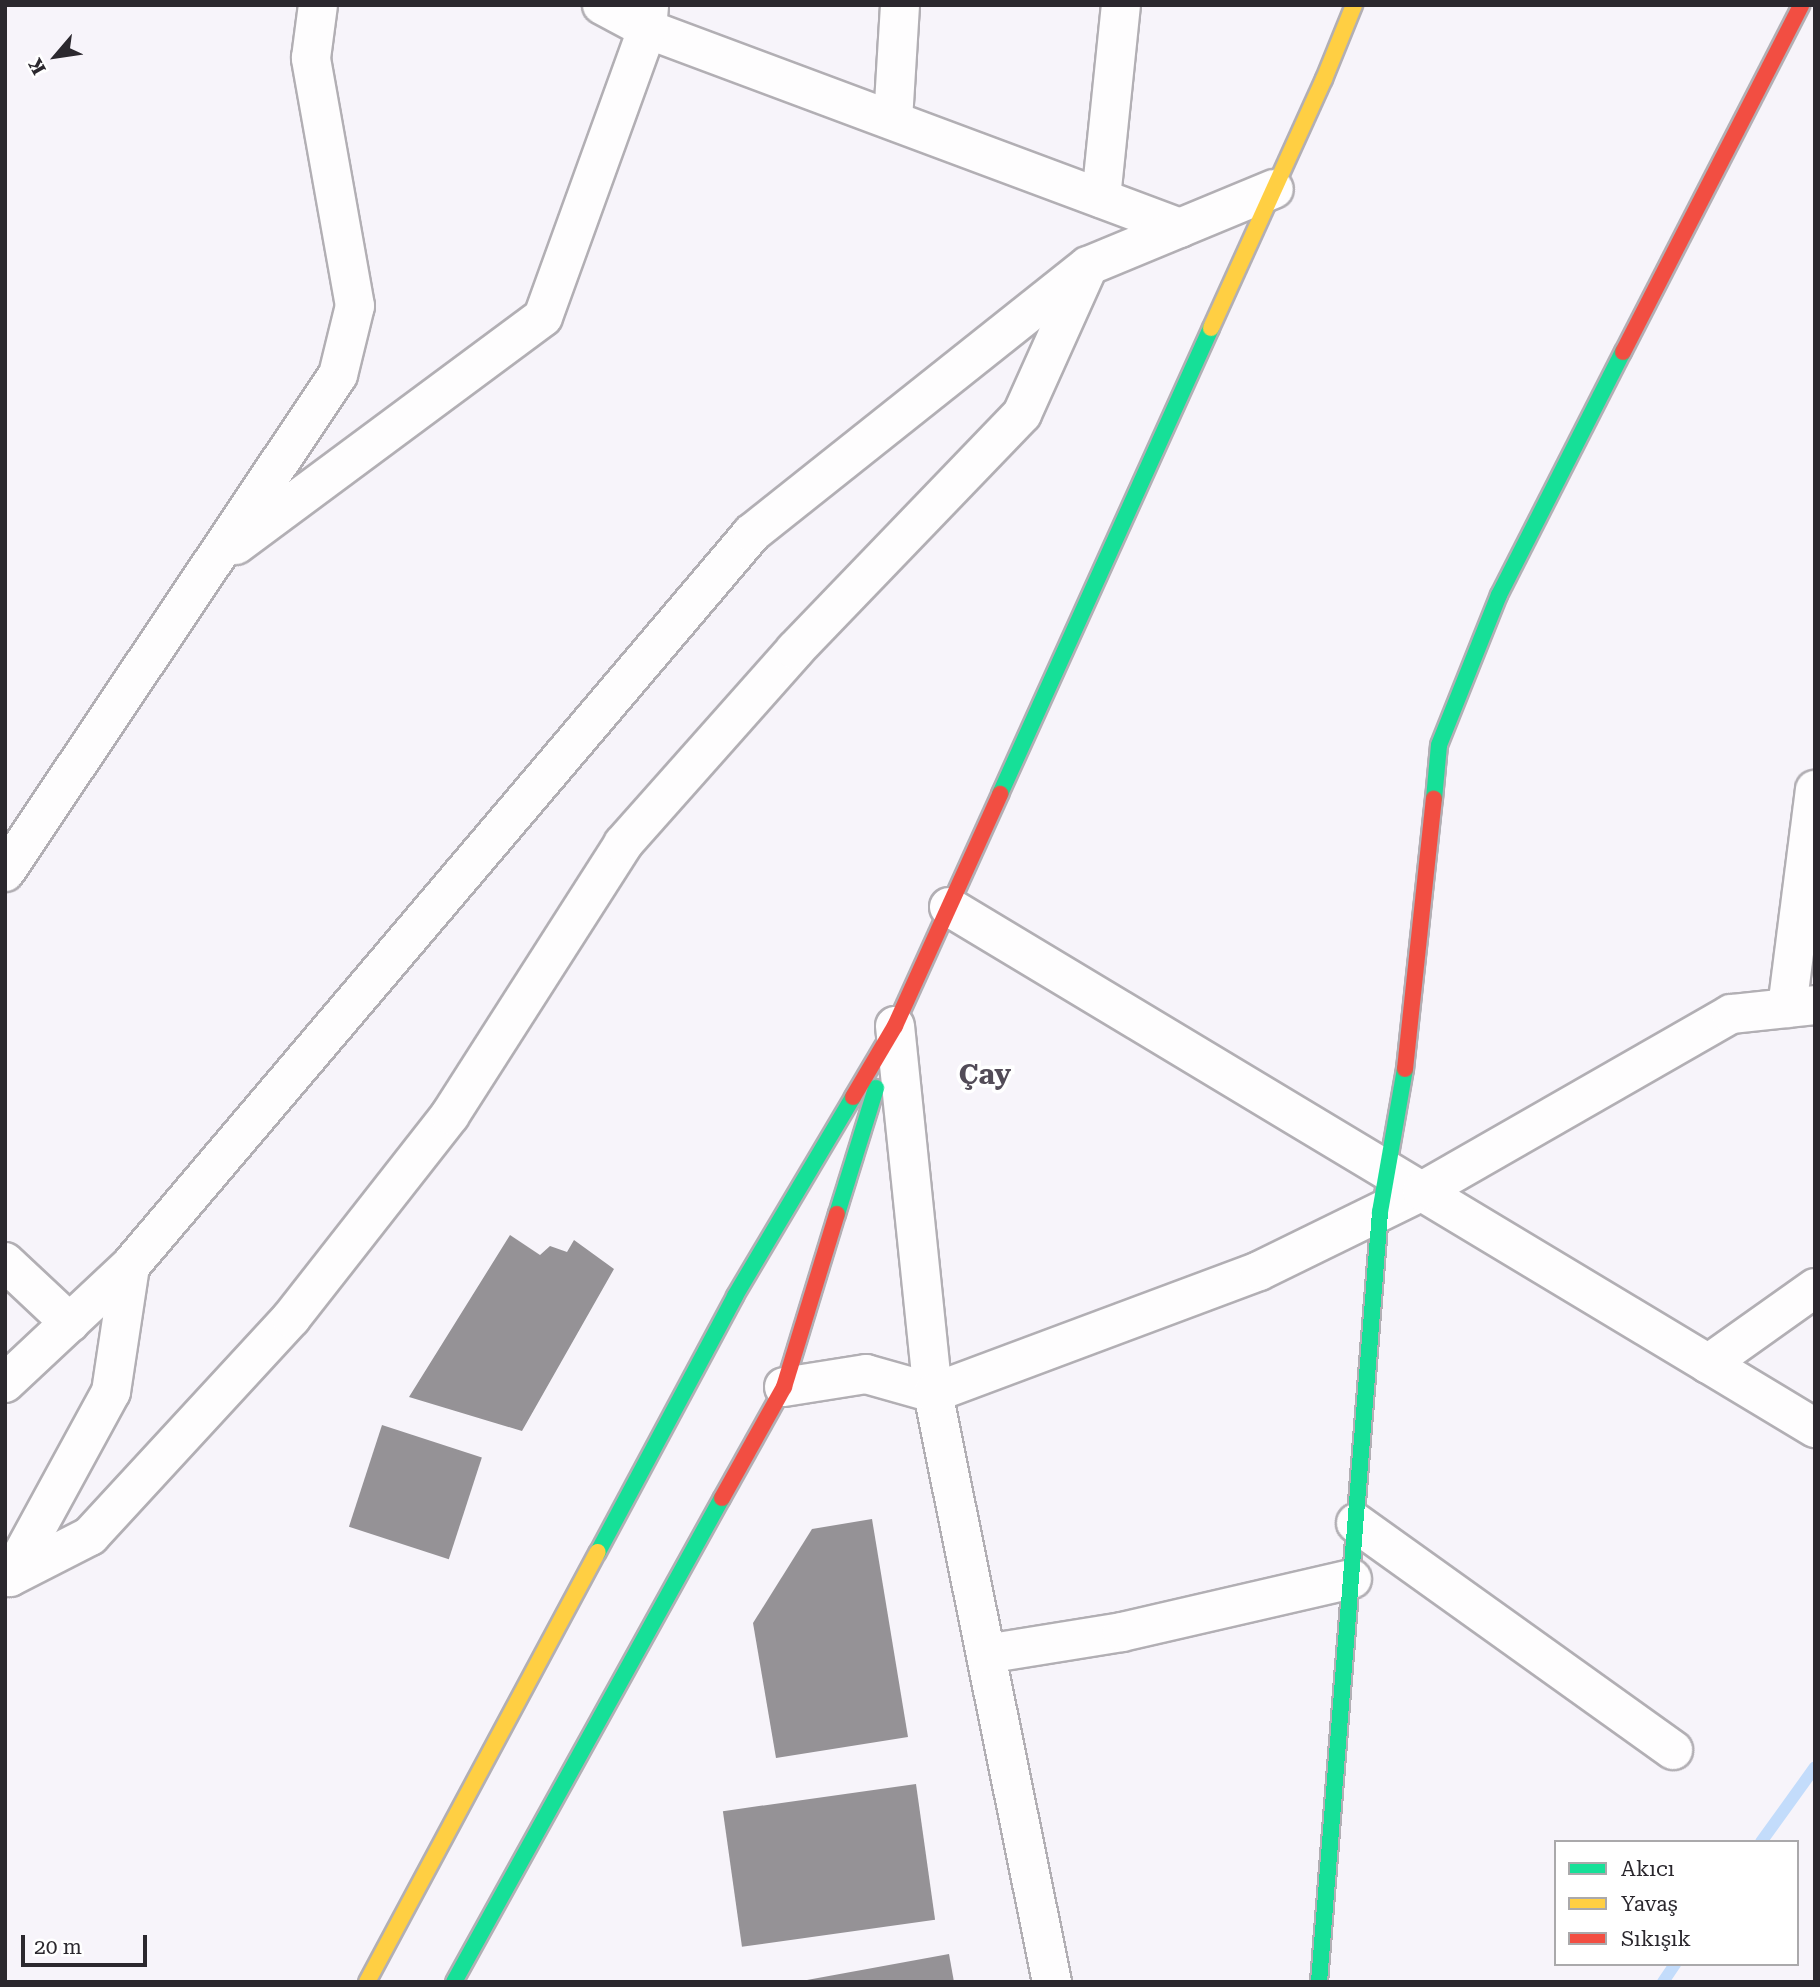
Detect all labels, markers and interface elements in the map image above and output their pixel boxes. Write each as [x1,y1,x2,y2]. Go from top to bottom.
north arrow [21,21,91,91]
text: K [24,54,51,79]
district label: Çay [959,1058,1011,1092]
legend [1554,1840,1799,1966]
text: Akıcı [1621,1857,1674,1881]
text: Yavaş [1621,1892,1678,1916]
scale bar [24,1920,150,1964]
text: Sıkışık [1621,1927,1691,1951]
text: 20 m [34,1935,82,1959]

